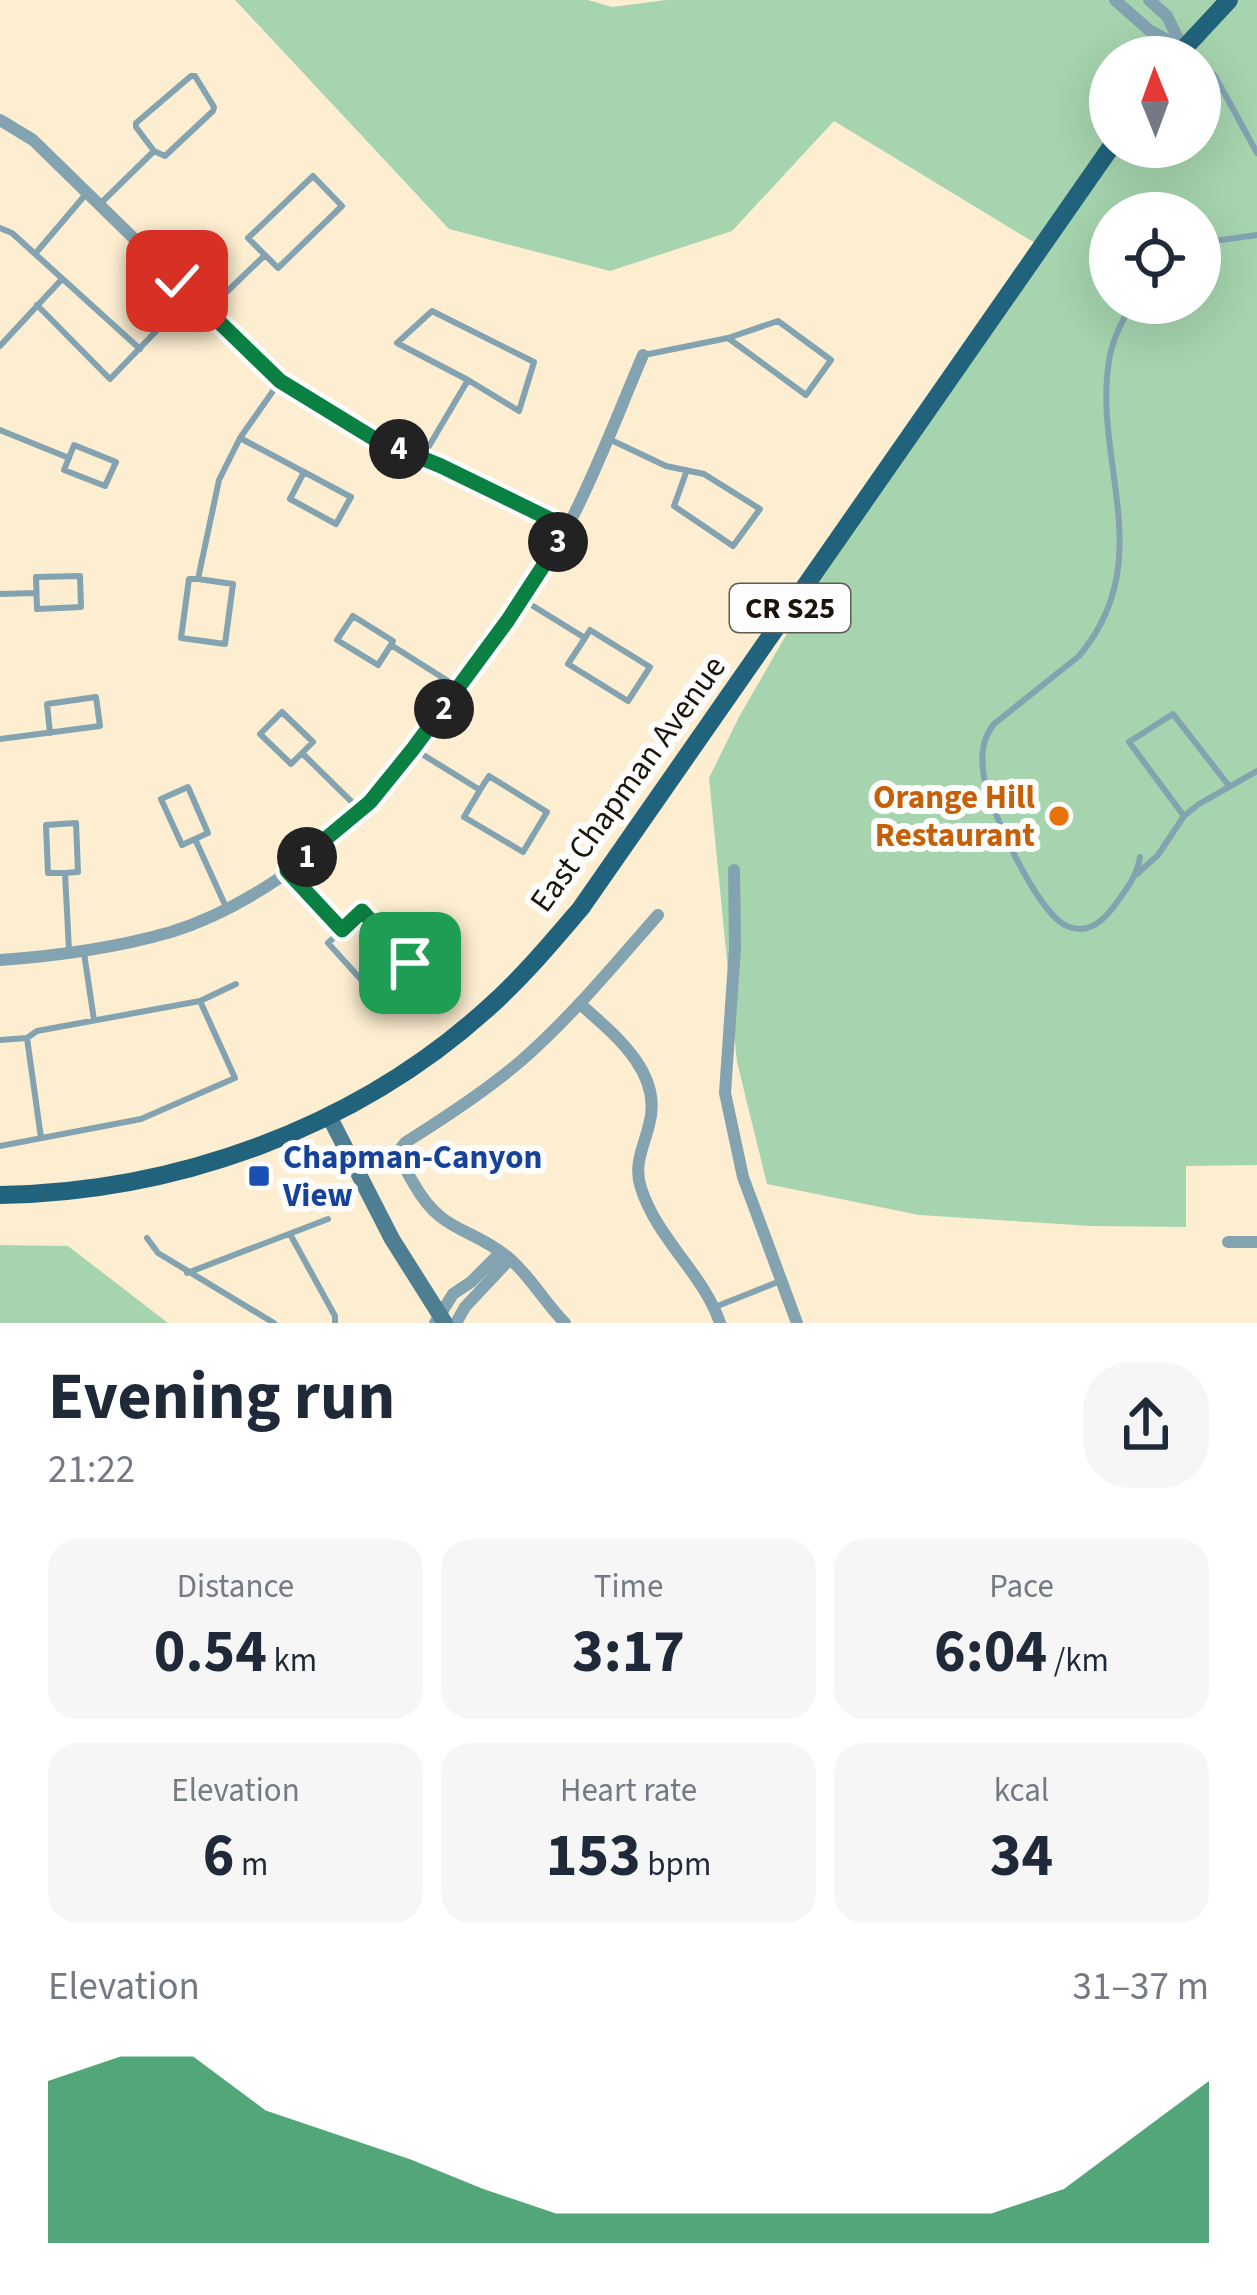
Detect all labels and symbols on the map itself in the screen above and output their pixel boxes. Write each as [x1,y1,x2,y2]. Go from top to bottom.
north arrow [1089,36,1221,168]
pin [126,230,228,332]
pin: 4 [369,419,429,479]
pin: 3 [528,512,588,572]
road number: CR S25 [730,584,850,632]
street label: East Chapman Avenue [519,646,737,922]
pin: 2 [414,679,474,739]
place label: Orange Hill Restaurant [873,774,1036,859]
marker: Orange Hill Restaurant [1046,803,1072,829]
pin: 1 [277,827,337,887]
pin [359,912,461,1014]
place label: Chapman-Canyon View [282,1134,542,1219]
marker: Chapman-Canyon View [246,1163,272,1189]

